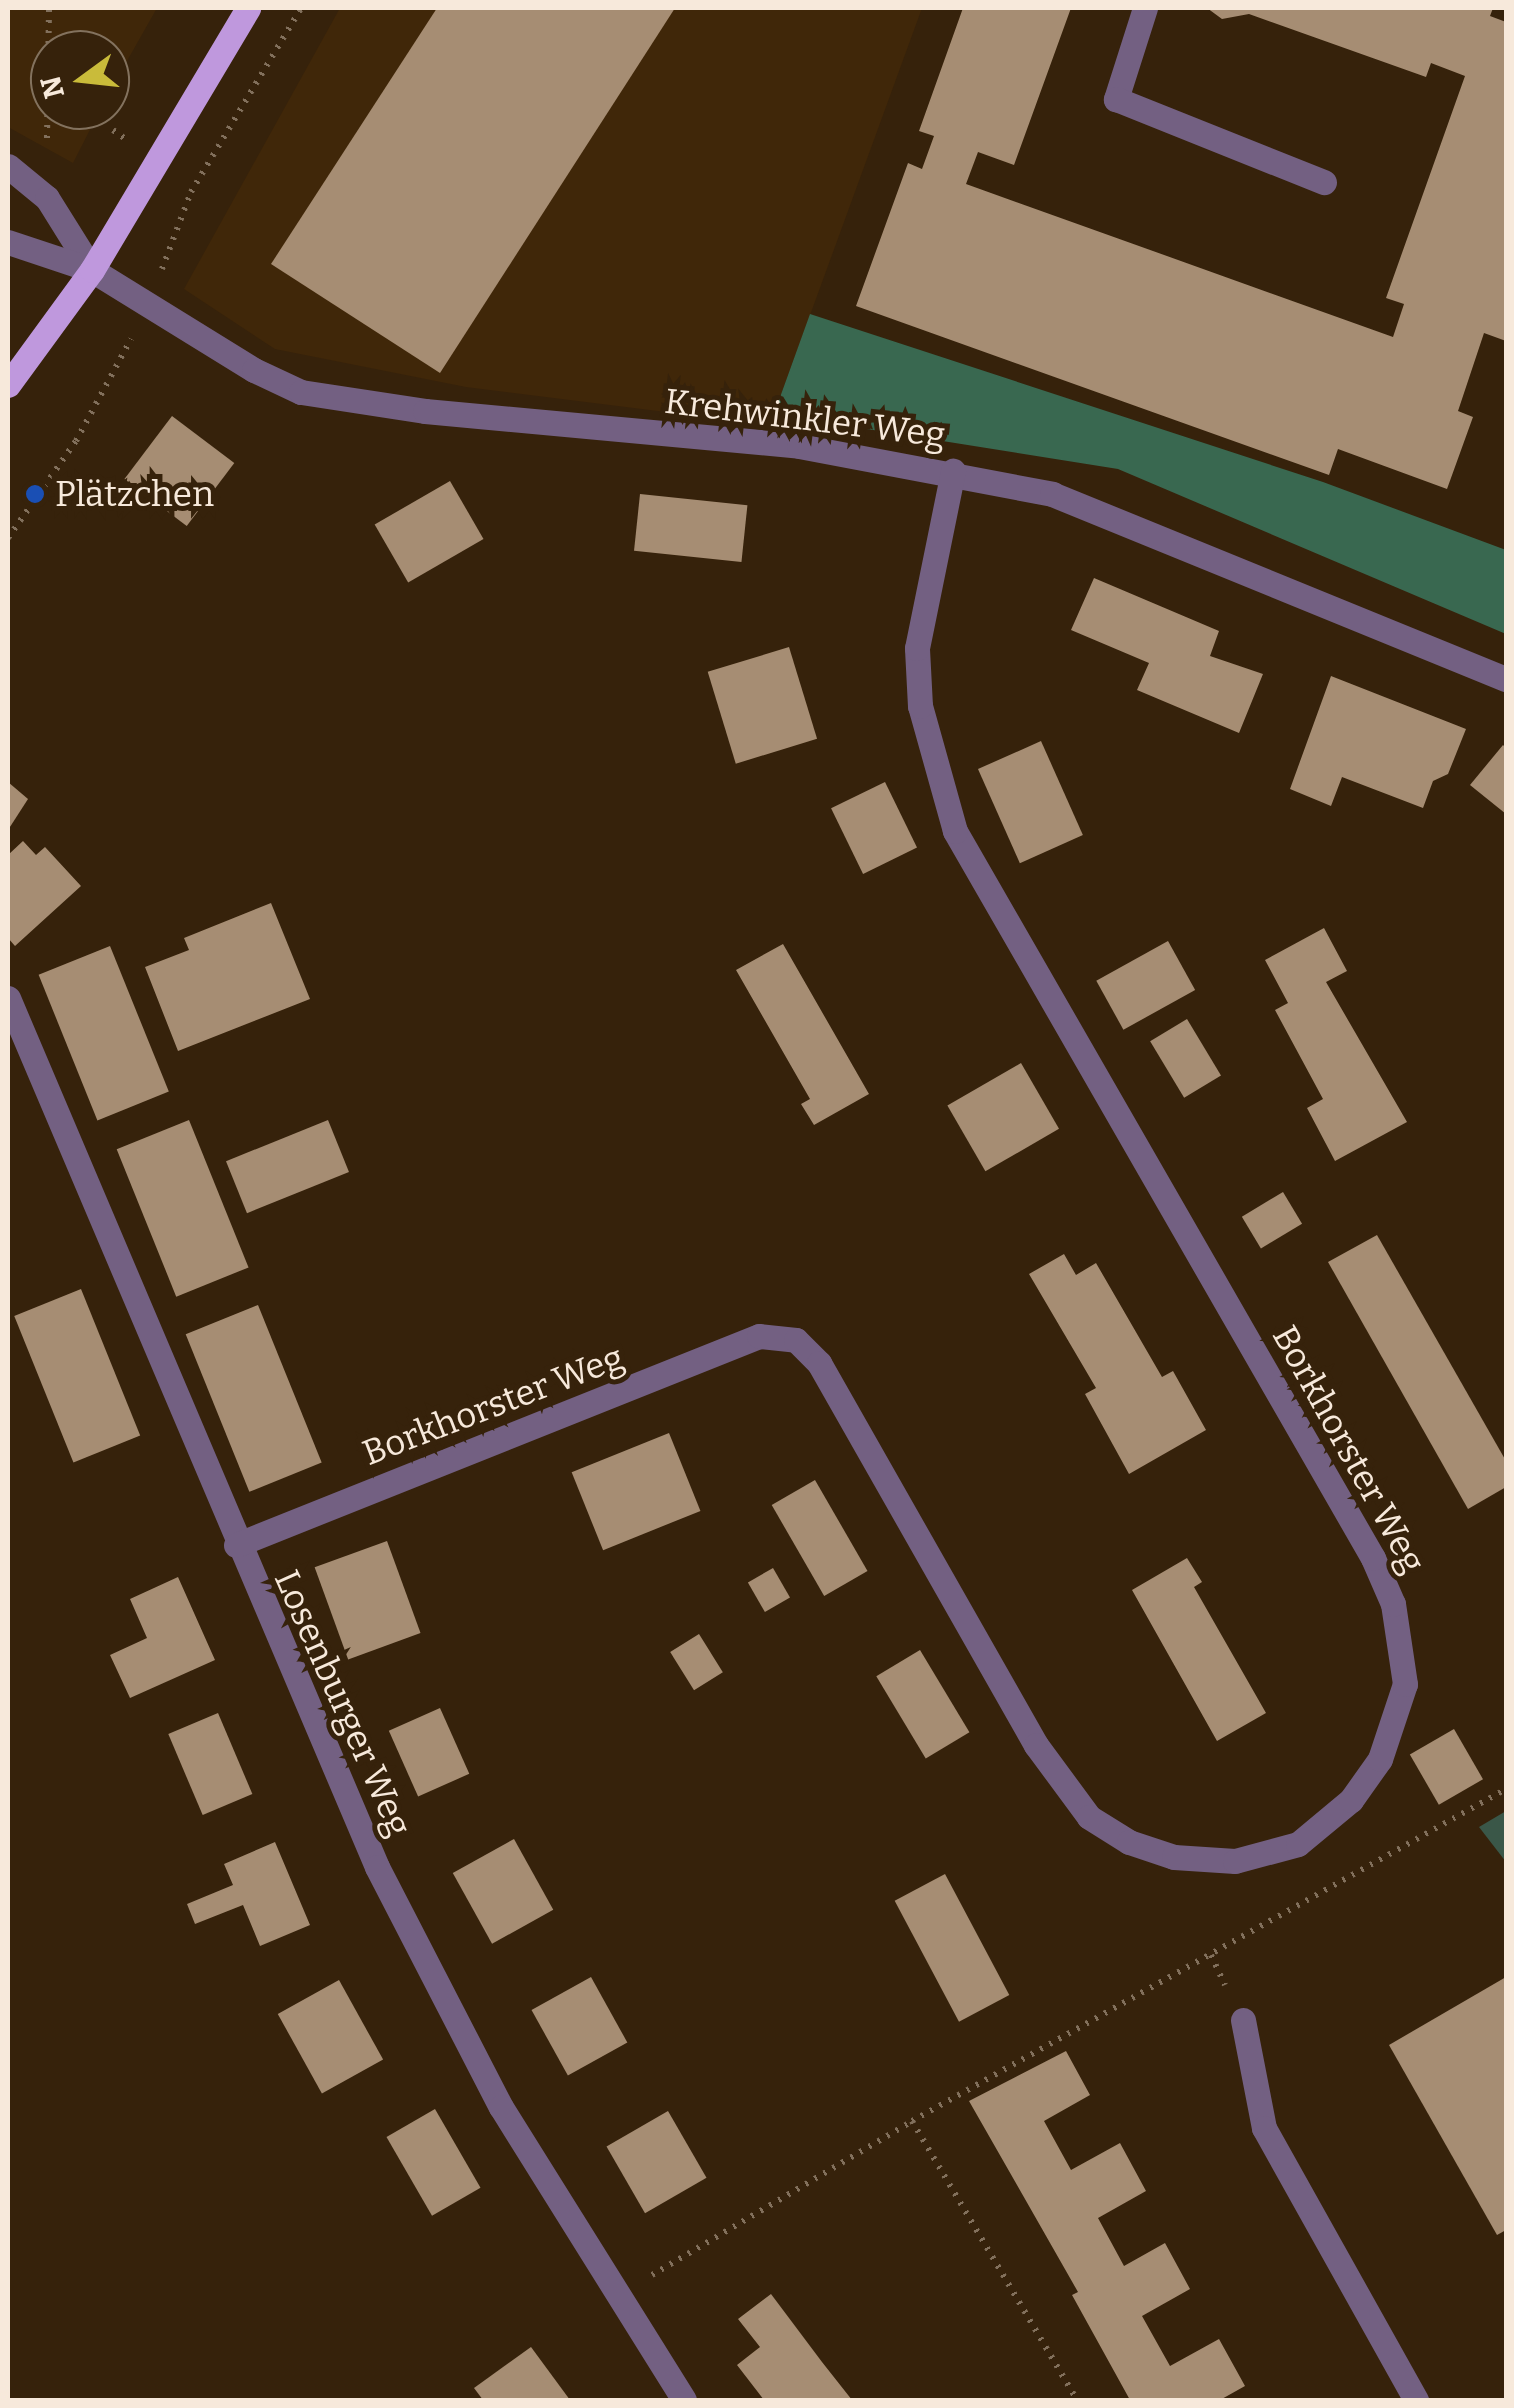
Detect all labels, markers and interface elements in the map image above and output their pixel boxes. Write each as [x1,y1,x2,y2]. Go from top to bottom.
north arrow [30,30,130,130]
text: N [34,73,71,102]
street label: Krehwinkler Weg [662,380,948,456]
place label: Plätzchen [55,473,214,515]
marker: Plätzchen [24,483,46,505]
street label: Borkhorster Weg [1264,1318,1434,1580]
street label: Borkhorster Weg [357,1336,629,1474]
street label: Losenburger Weg [266,1564,420,1842]

